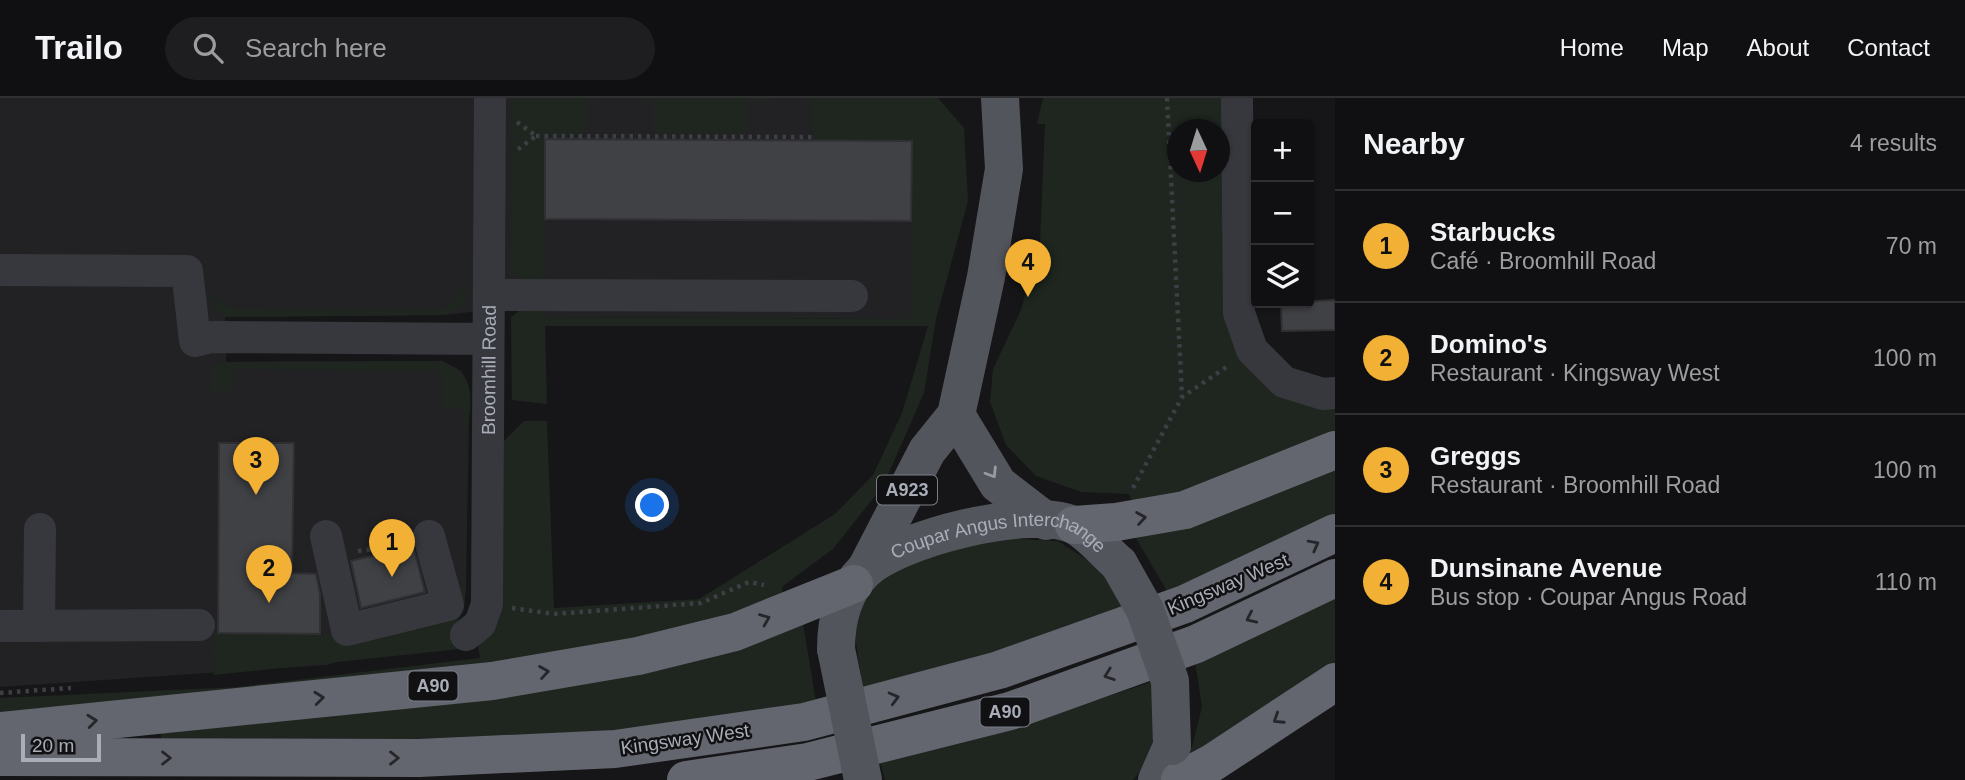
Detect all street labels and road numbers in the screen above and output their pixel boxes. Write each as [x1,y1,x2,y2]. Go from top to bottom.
street label: Broomhill Road [478,305,499,435]
road number: A923 [877,476,937,504]
street label: Coupar Angus Interchange [883,545,1111,571]
street label: Kingsway West [1164,549,1292,619]
road number: A90 [408,672,458,700]
road number: A90 [981,698,1030,726]
street label: Kingsway West [619,719,751,758]

